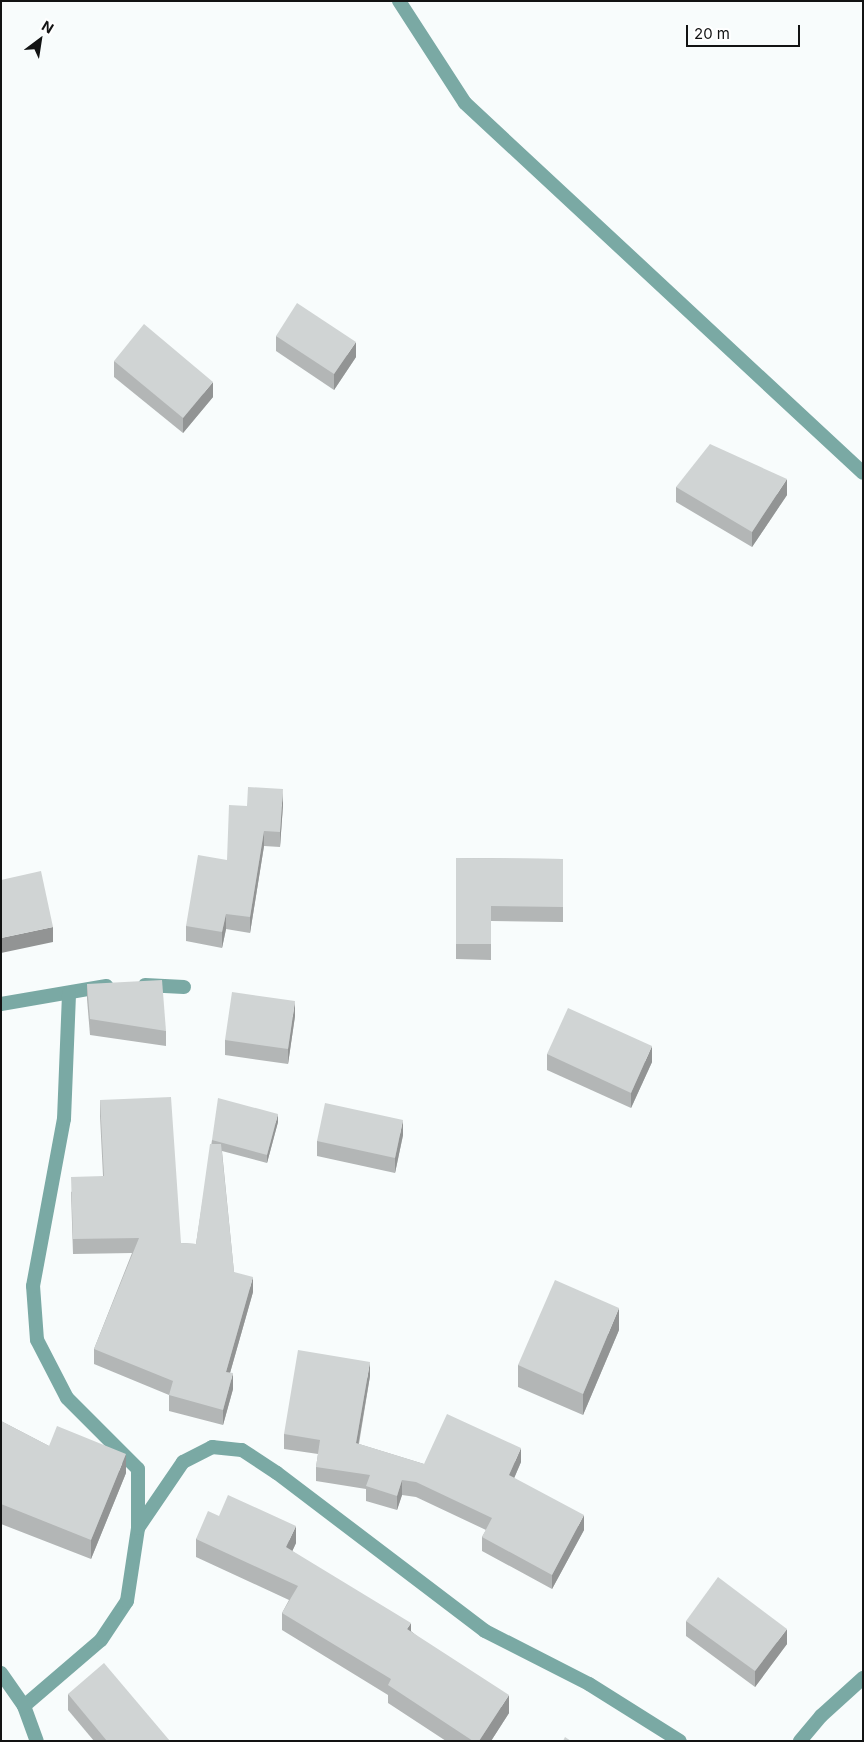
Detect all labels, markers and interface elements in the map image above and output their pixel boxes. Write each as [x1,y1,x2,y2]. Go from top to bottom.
north arrow [15,15,65,65]
scale bar [689,15,803,47]
text: N [39,17,57,37]
text: 20 m [694,24,730,43]

